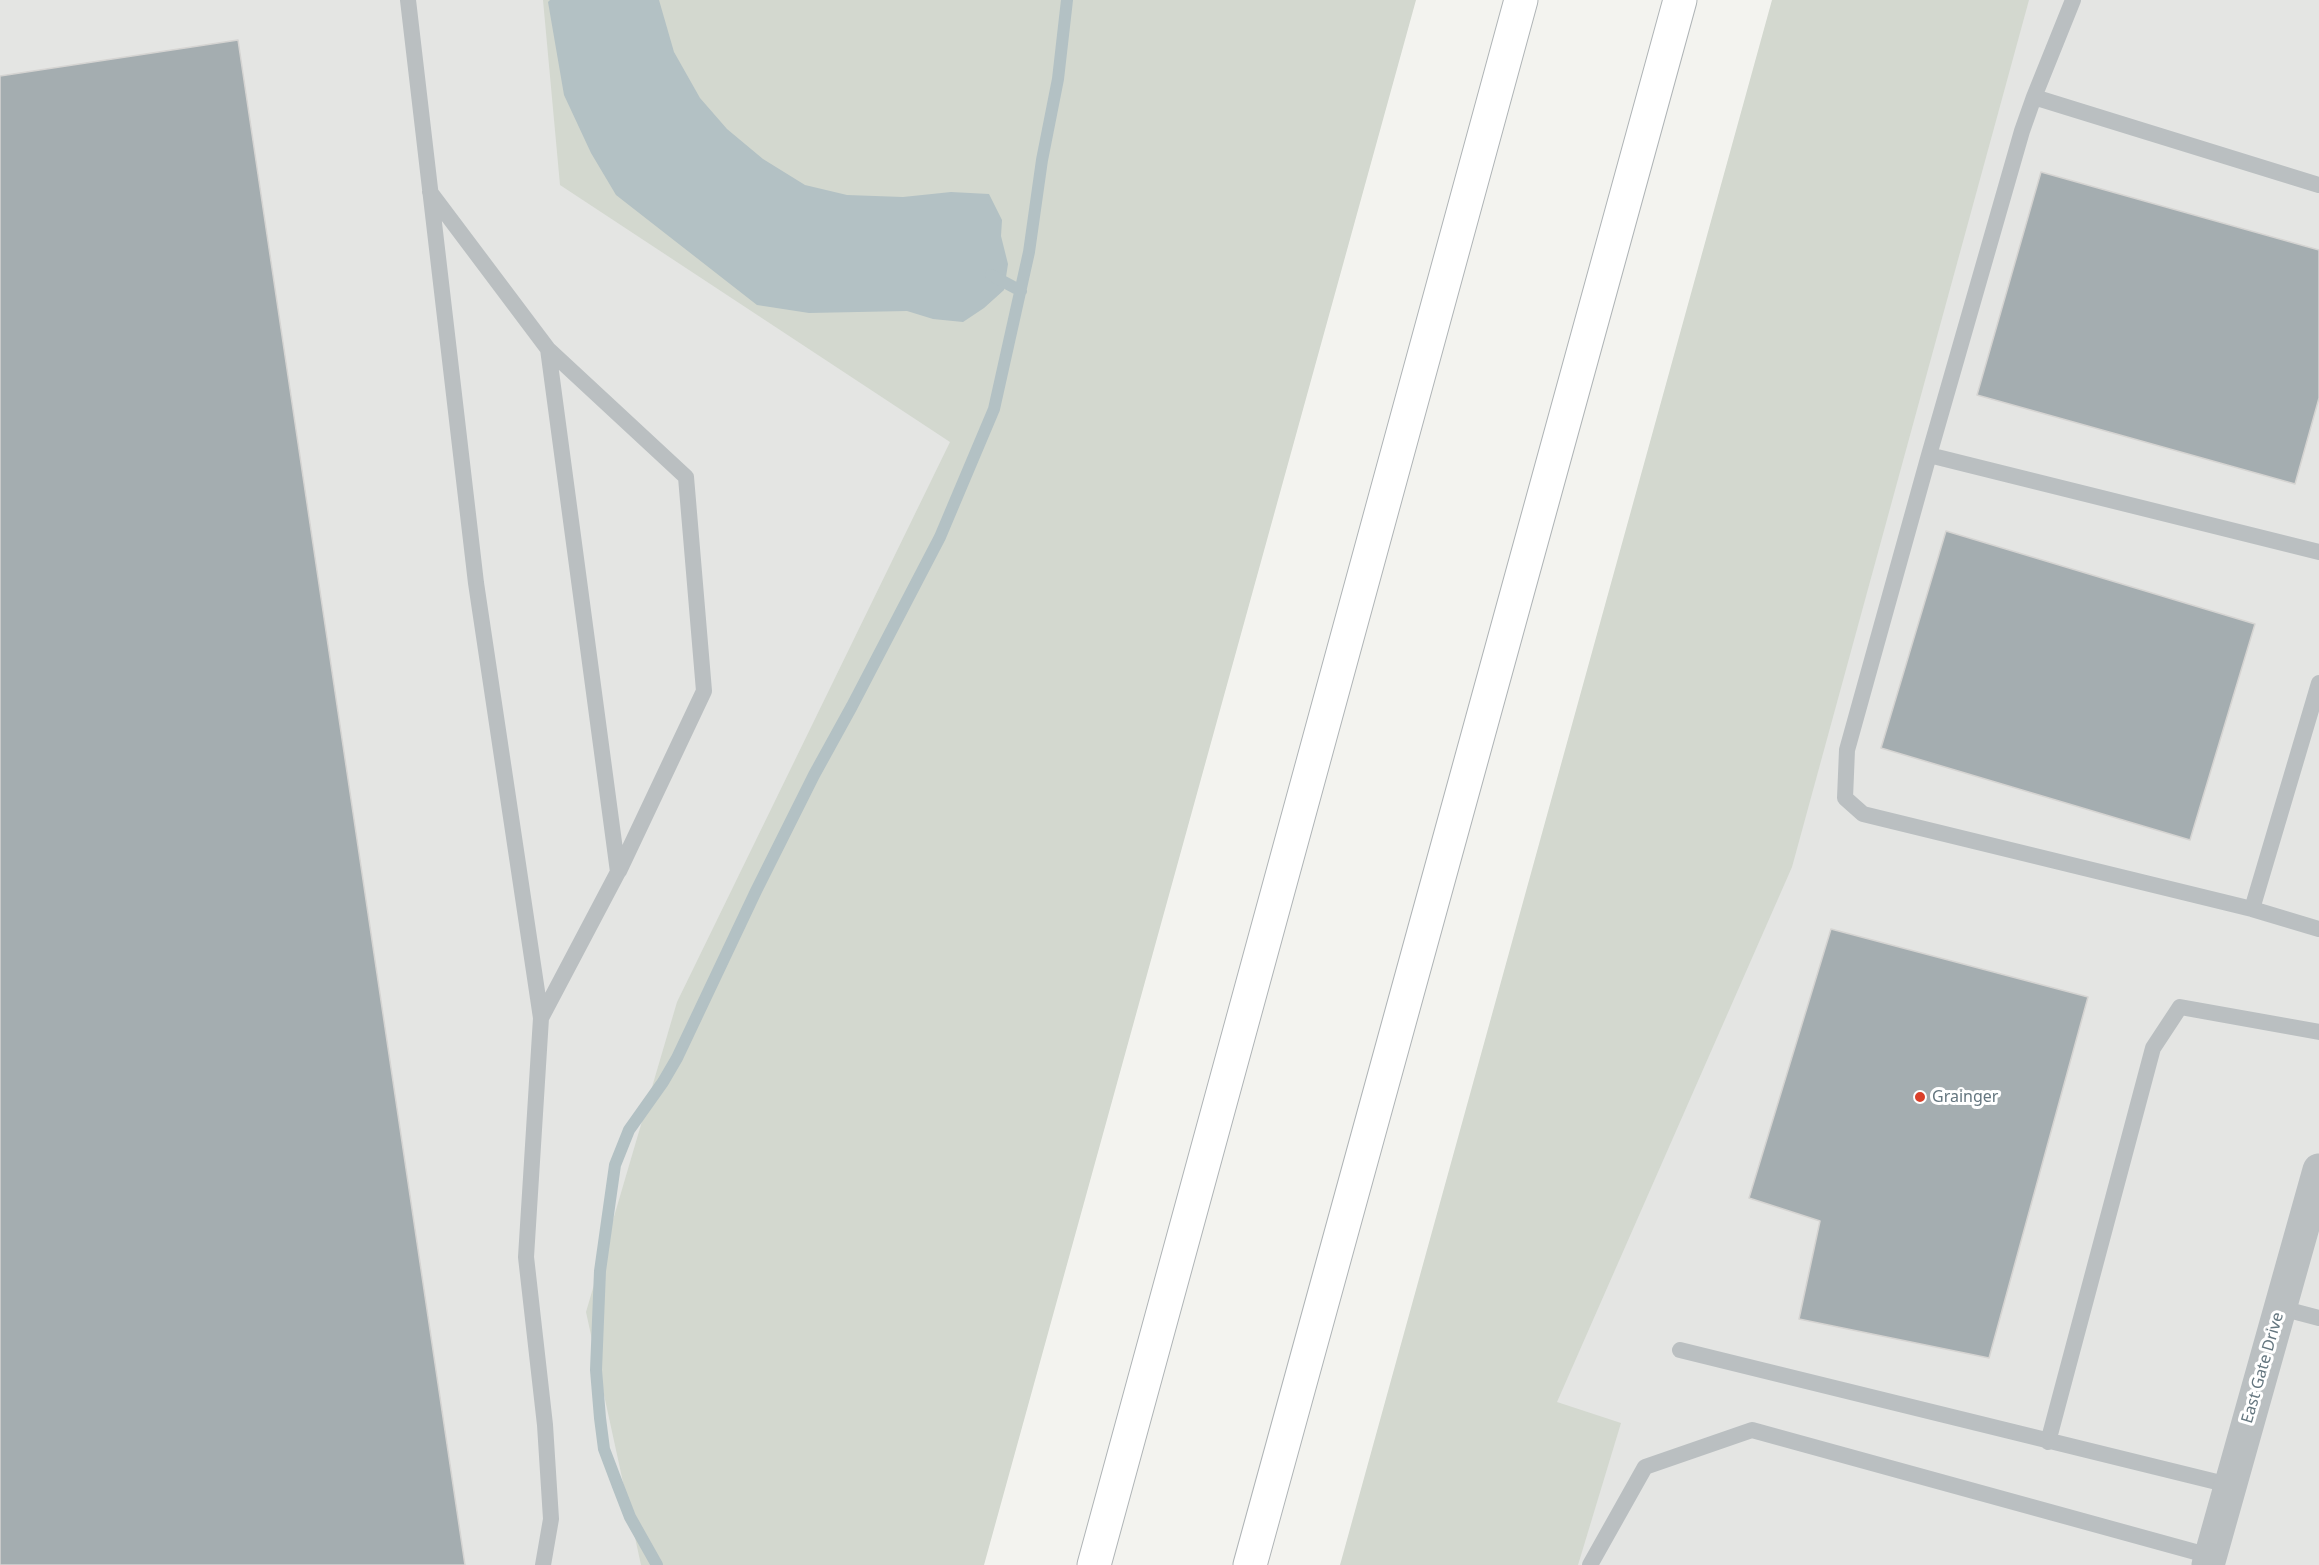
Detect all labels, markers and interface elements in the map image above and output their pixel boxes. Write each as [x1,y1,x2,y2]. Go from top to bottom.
place label: Grainger [1932,1087,1998,1107]
marker: Grainger [1913,1090,1927,1104]
street label: East Gate Drive [2238,1310,2288,1426]

